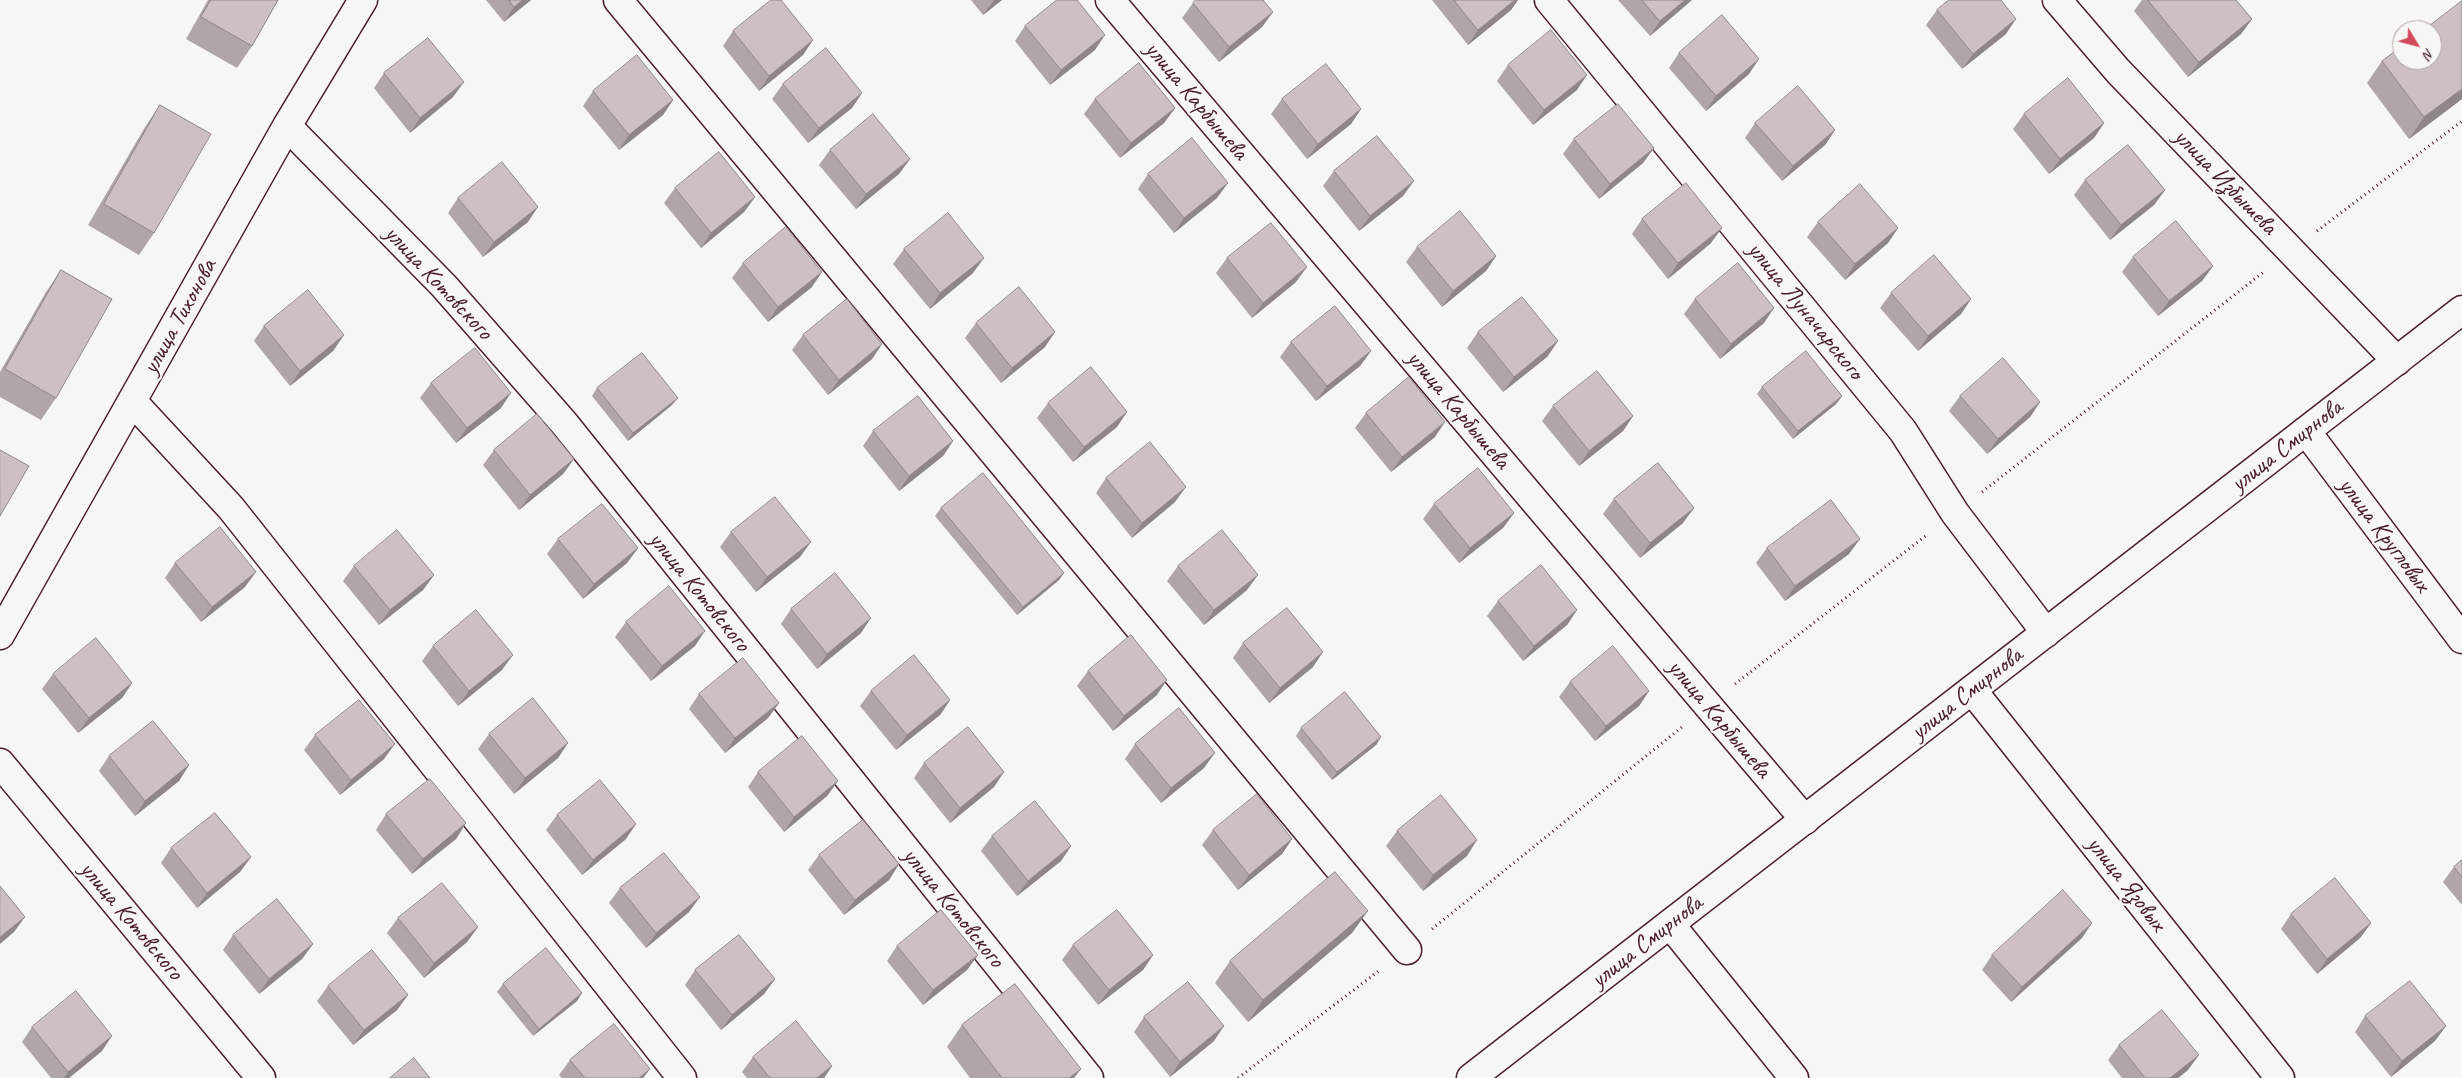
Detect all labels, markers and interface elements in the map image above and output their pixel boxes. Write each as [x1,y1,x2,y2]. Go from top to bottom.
north arrow [2392,20,2442,70]
street label: улица Карбышева [1138,35,1254,167]
text: N [2419,45,2438,62]
street label: улица Избышева [2167,122,2283,242]
street label: улица Котовского [377,219,499,347]
street label: улица Луначарского [1740,236,1870,386]
street label: улица Тихонова [136,254,224,380]
street label: улица Карбышева [1400,344,1516,476]
street label: улица Смирнова [2225,393,2349,499]
street label: улица Кругловых [2331,472,2437,598]
street label: улица Котовского [641,526,757,658]
street label: улица Смирнова [1905,641,2029,747]
street label: улица Карбышева [1661,653,1777,785]
street label: улица Язовых [2080,830,2172,938]
street label: улица Котовского [895,842,1011,974]
street label: улица Котовского [73,855,189,987]
street label: улица Смирнова [1585,889,1709,995]

